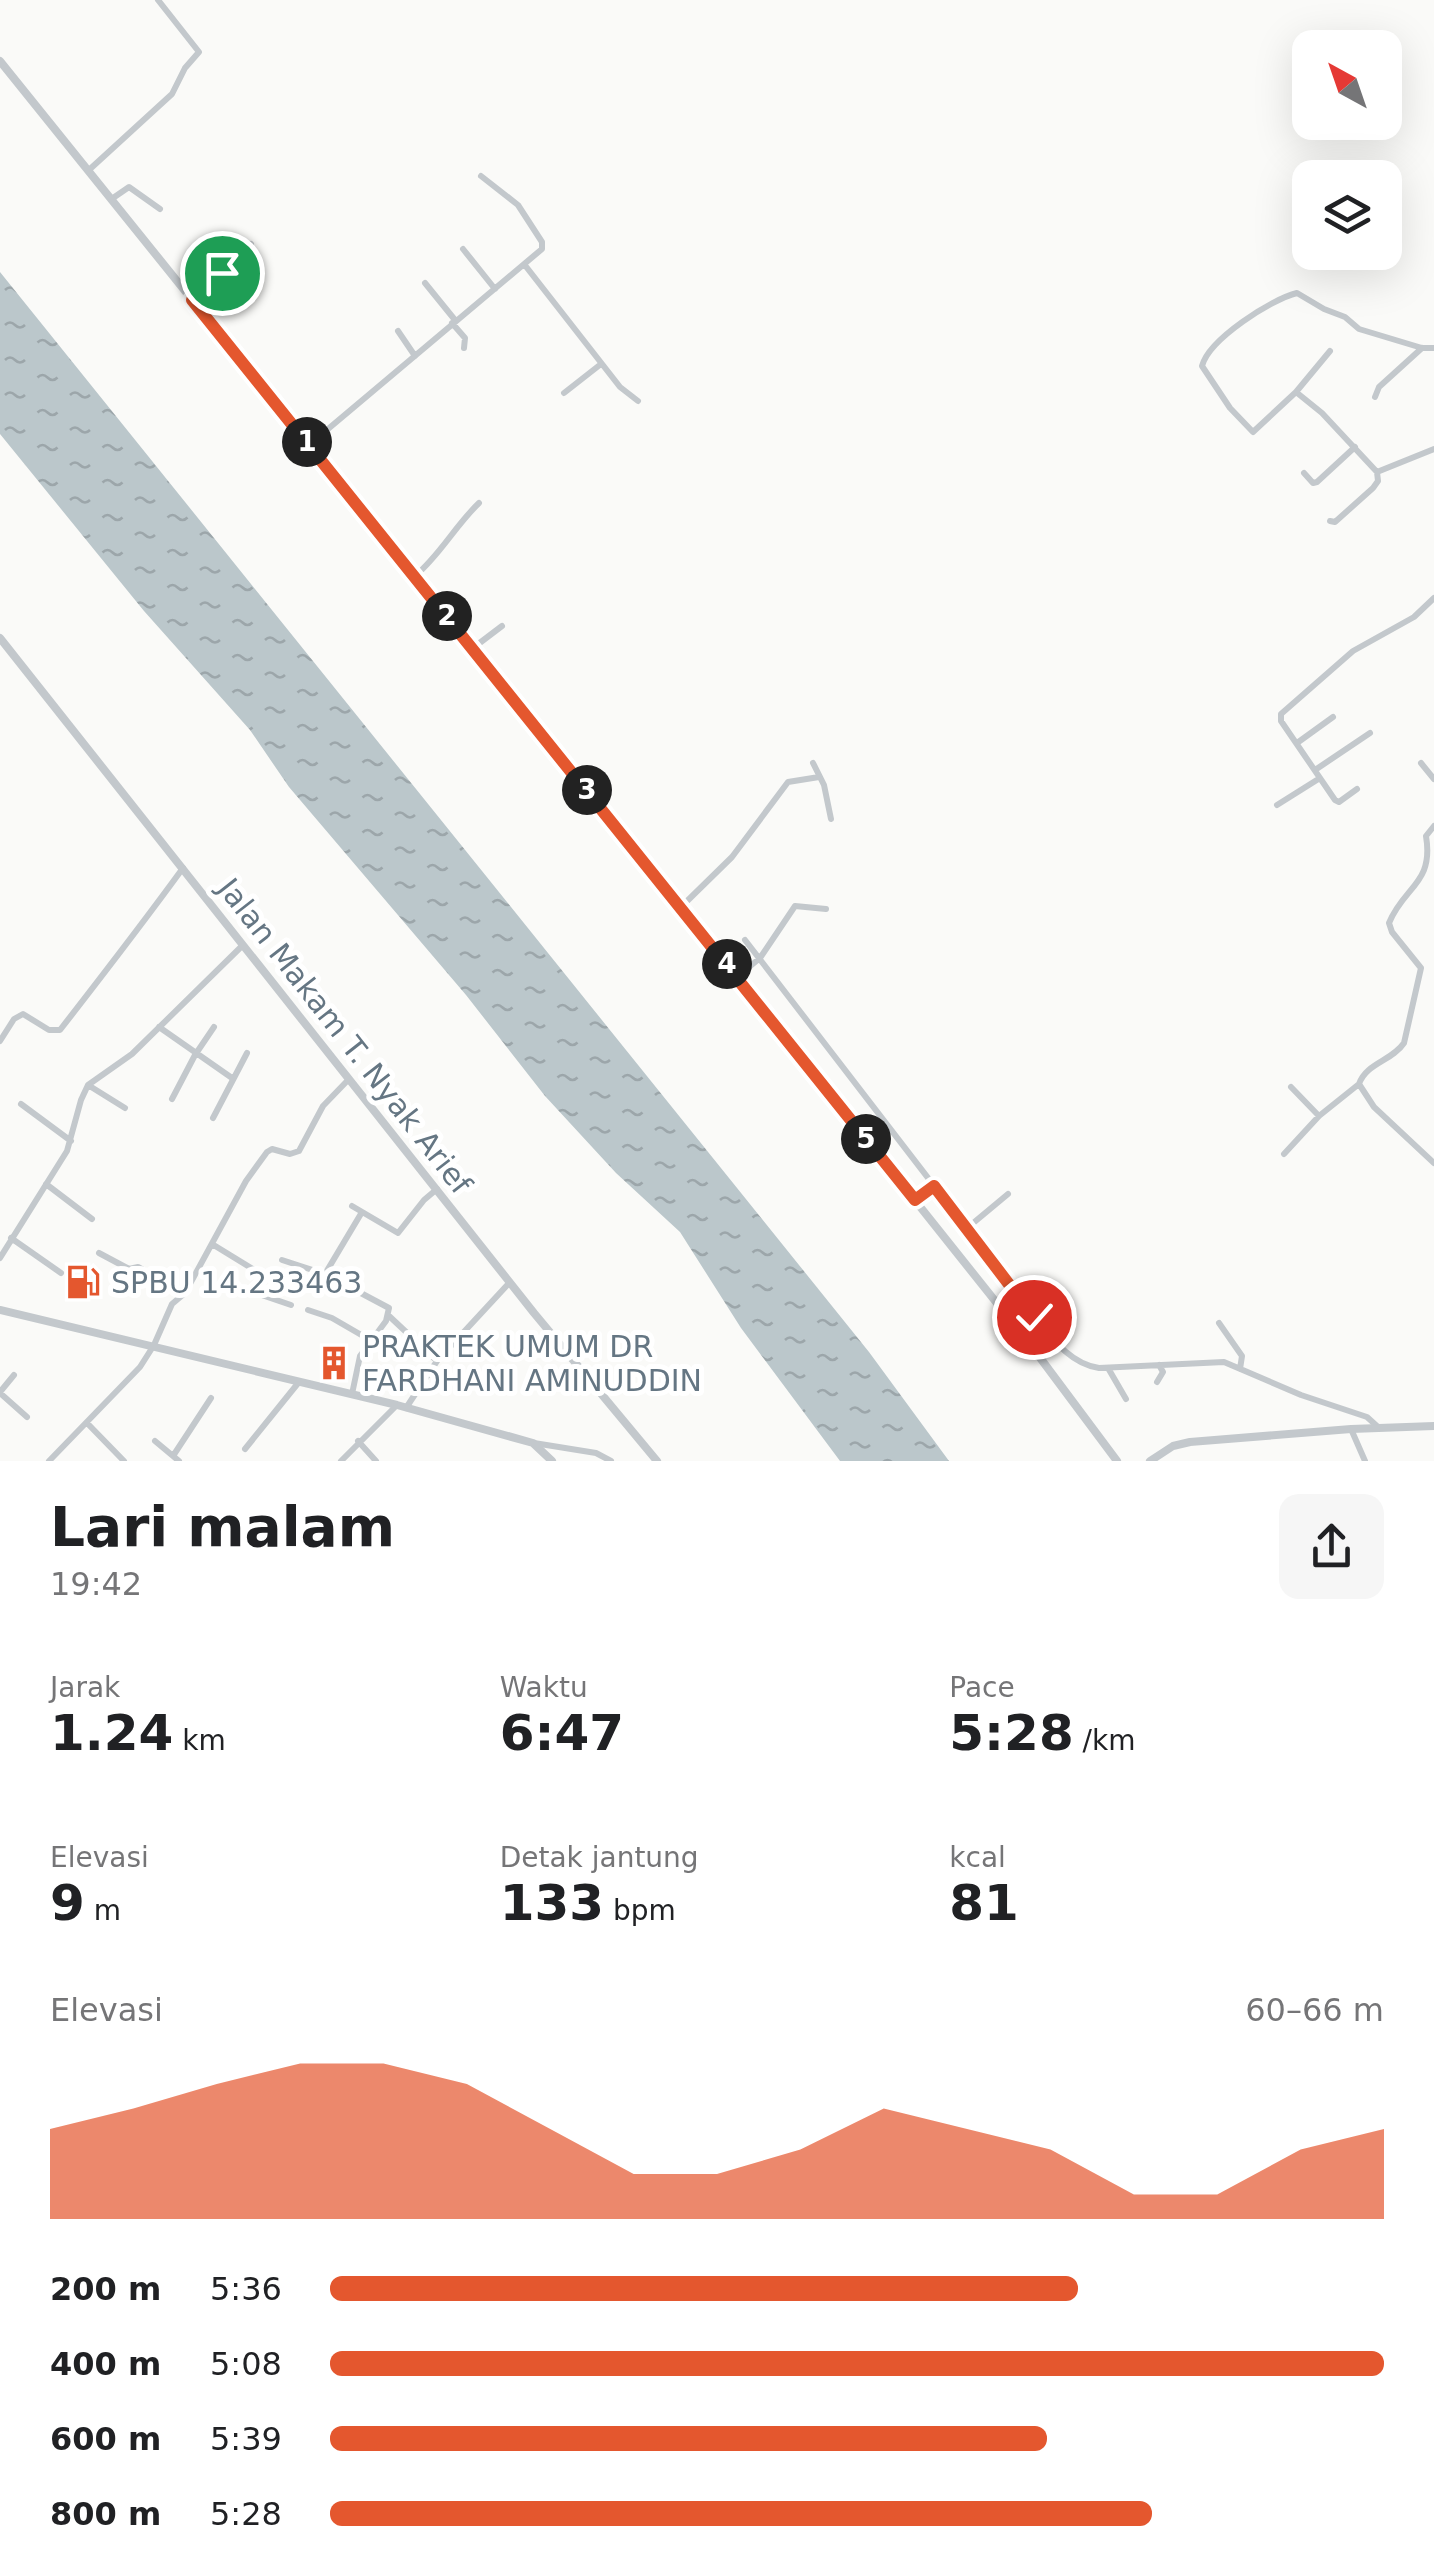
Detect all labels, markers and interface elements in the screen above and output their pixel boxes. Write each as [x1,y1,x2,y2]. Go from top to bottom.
north arrow [1292,30,1402,140]
map controls [1292,30,1402,270]
button: layers [1292,160,1402,270]
pin [180,231,265,316]
icon: arrive [195,246,250,301]
pin: 1 [282,417,332,467]
text: 1 [297,425,317,458]
pin: 2 [422,591,472,641]
text: 2 [437,599,457,632]
pin: 3 [562,765,612,815]
text: 3 [577,773,597,806]
street label: Jalan Makam T. Nyak Arief [210,870,480,1202]
pin: 4 [702,939,752,989]
text: 4 [717,947,737,980]
pin: 5 [841,1114,891,1164]
text: 5 [856,1122,876,1155]
fuel station icon: SPBU 14.233463 [64,1263,102,1301]
place label: SPBU 14.233463 [111,1265,362,1300]
pin [992,1275,1077,1360]
icon: check [1007,1290,1062,1345]
place label: PRAKTEK UMUM DR FARDHANI AMINUDDIN [362,1329,702,1398]
building icon: PRAKTEK UMUM DR FARDHANI AMINUDDIN [315,1344,353,1382]
button: share [1279,1494,1384,1599]
text: Lari malam [50,1495,395,1559]
text: 19:42 [50,1565,142,1603]
text: Jarak [50,1671,120,1704]
text: Waktu [500,1671,588,1704]
text: Pace [949,1671,1015,1704]
text: 1.24 [50,1704,173,1762]
text: 6:47 [500,1704,624,1762]
text: 5:28 [949,1704,1074,1762]
text: km [173,1724,226,1757]
text: /km [1074,1724,1136,1757]
text: Elevasi [50,1841,149,1874]
text: Detak jantung [500,1841,699,1874]
text: kcal [949,1841,1006,1874]
text: 9 [50,1874,85,1932]
text: 133 [500,1874,604,1932]
text: 81 [949,1874,1019,1932]
text: m [85,1894,121,1927]
text: bpm [604,1894,676,1927]
text: Elevasi [50,1991,163,2029]
text: 60–66 m [1245,1991,1384,2029]
text: 200 m [50,2270,161,2308]
text: 5:36 [210,2270,282,2308]
text: 400 m [50,2345,161,2383]
text: 5:08 [210,2345,282,2383]
text: 600 m [50,2420,161,2458]
text: 5:39 [210,2420,282,2458]
text: 800 m [50,2495,161,2533]
text: 5:28 [210,2495,282,2533]

